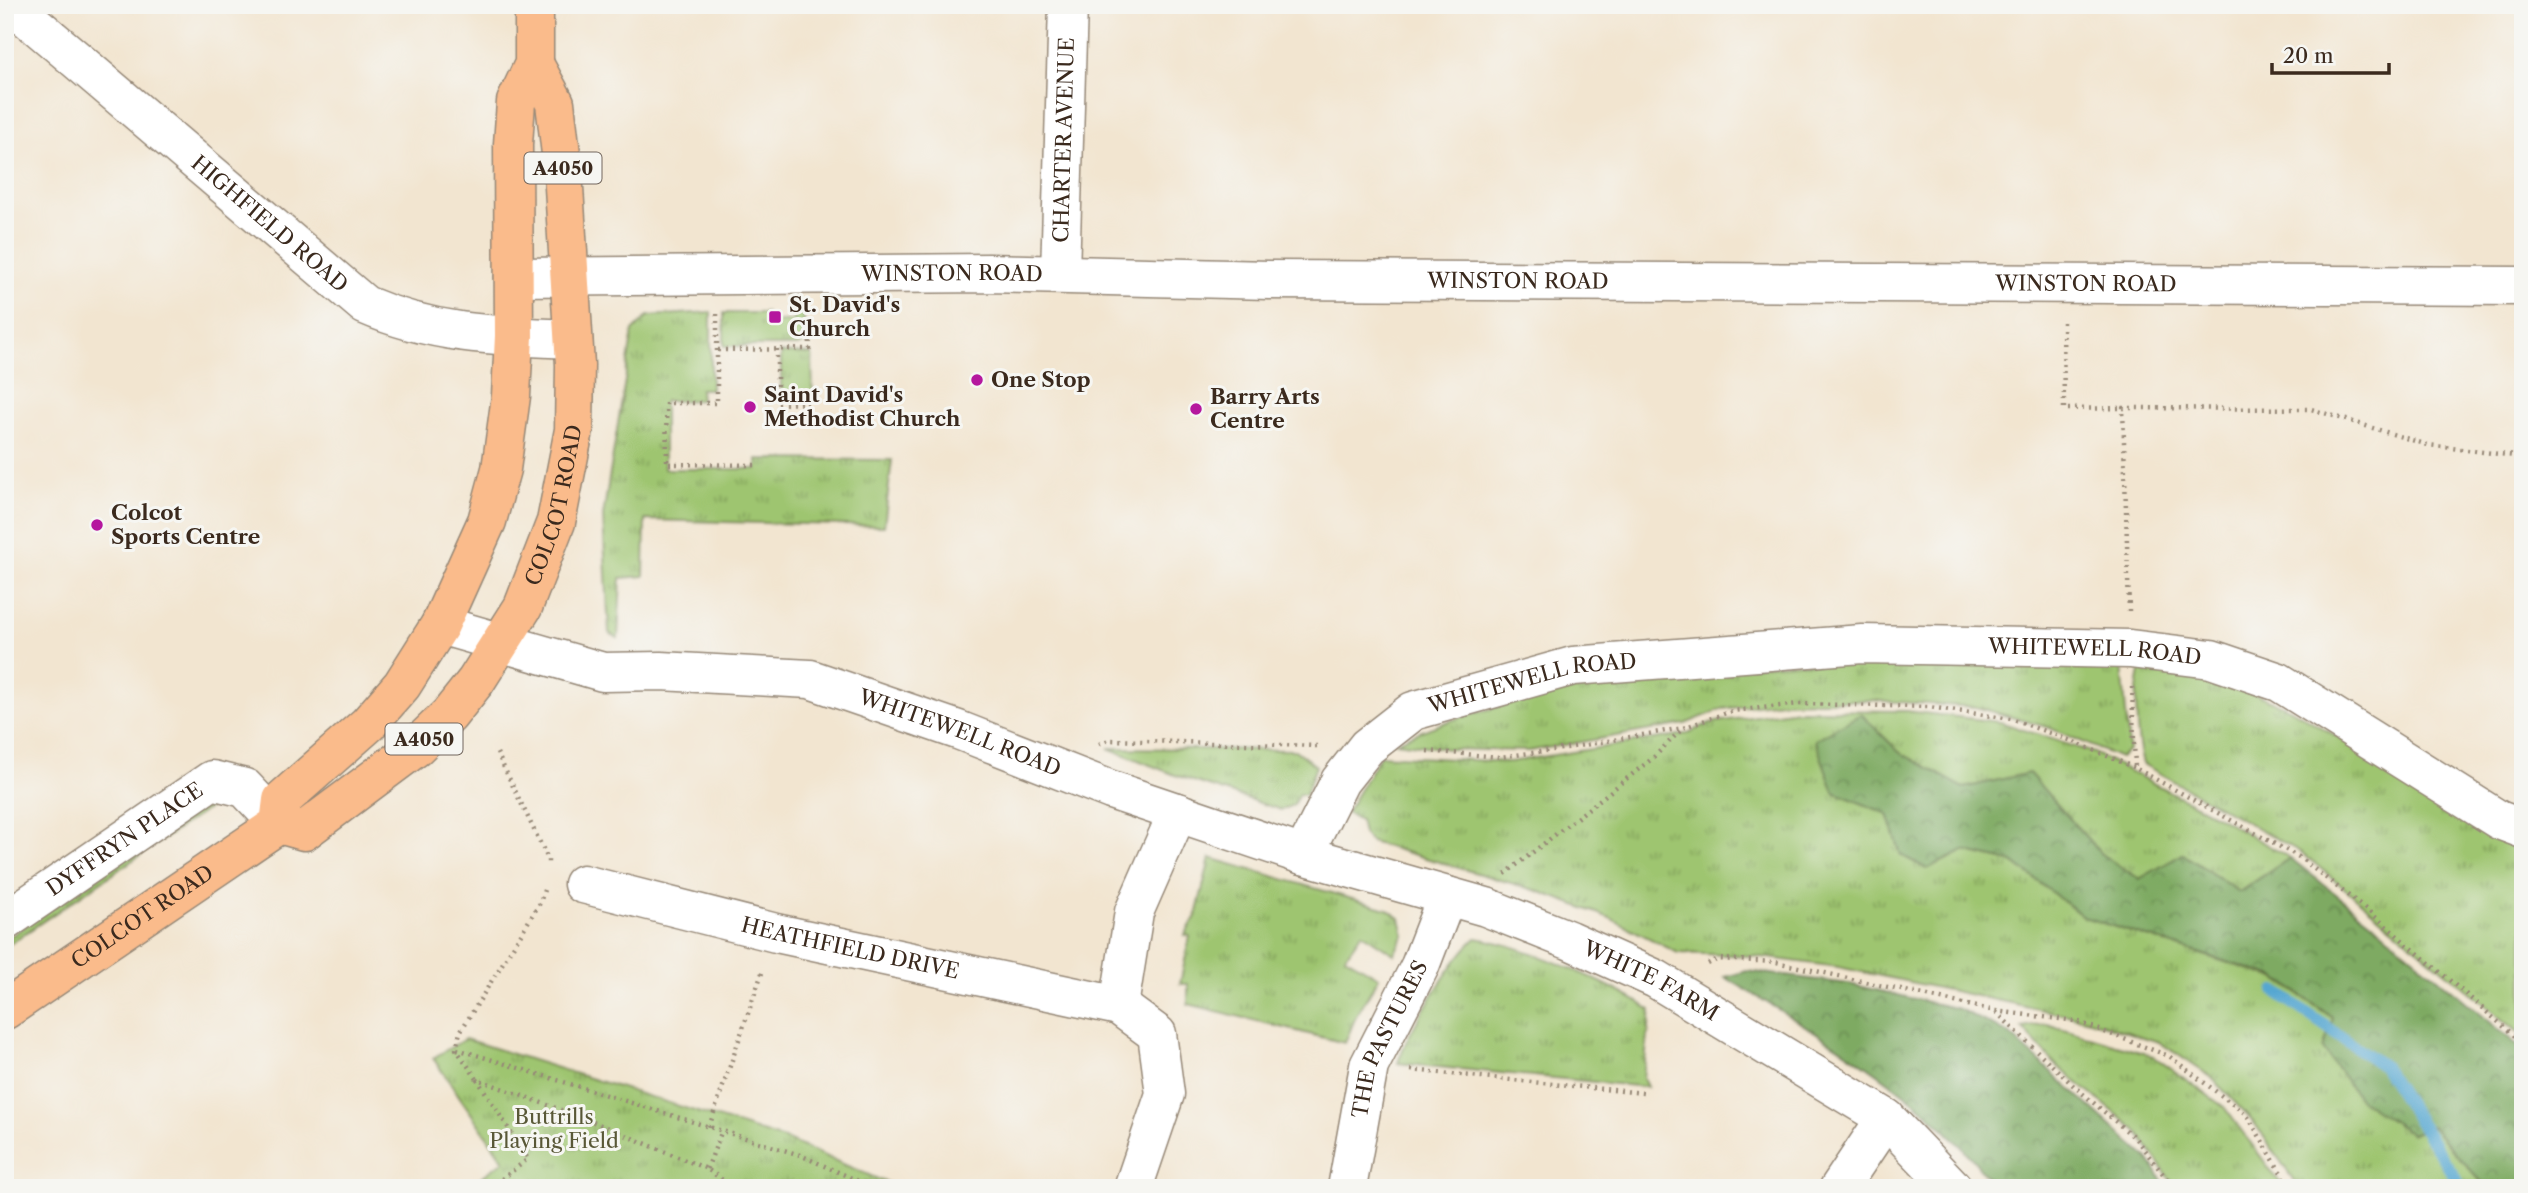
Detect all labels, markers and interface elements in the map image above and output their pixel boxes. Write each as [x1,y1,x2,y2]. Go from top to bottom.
scale bar [2272,32,2390,76]
street label: CHARTER AVENUE [1048,37,1079,243]
text: 20 m [2283,43,2334,68]
street label: HIGHFIELD ROAD [187,150,353,297]
road number: A4050 [524,152,602,184]
street label: WINSTON ROAD [860,260,1043,286]
street label: WINSTON ROAD [1426,268,1609,294]
street label: WINSTON ROAD [1994,270,2177,296]
place label: St. David's Church [789,292,900,341]
marker: St. David's Church [767,309,783,325]
place label: One Stop [991,367,1091,392]
marker: One Stop [969,372,985,388]
place label: Saint David's Methodist Church [764,382,961,431]
place label: Barry Arts Centre [1210,384,1320,433]
marker: Saint David's Methodist Church [742,399,758,415]
marker: Barry Arts Centre [1188,401,1204,417]
street label: COLCOT ROAD [520,422,587,589]
place label: Colcot Sports Centre [111,500,260,549]
marker: Colcot Sports Centre [89,517,105,533]
street label: WHITEWELL ROAD [1987,633,2203,670]
street label: WHITEWELL ROAD [1424,648,1637,718]
street label: WHITEWELL ROAD [855,683,1065,781]
road number: A4050 [386,724,462,754]
street label: DYFFRYN PLACE [42,777,207,901]
street label: COLCOT ROAD [66,859,218,973]
street label: HEATHFIELD DRIVE [739,912,962,984]
street label: WHITE FARM [1578,935,1723,1026]
street label: THE PASTURES [1347,956,1433,1120]
park label: Buttrills Playing Field [489,1104,619,1153]

